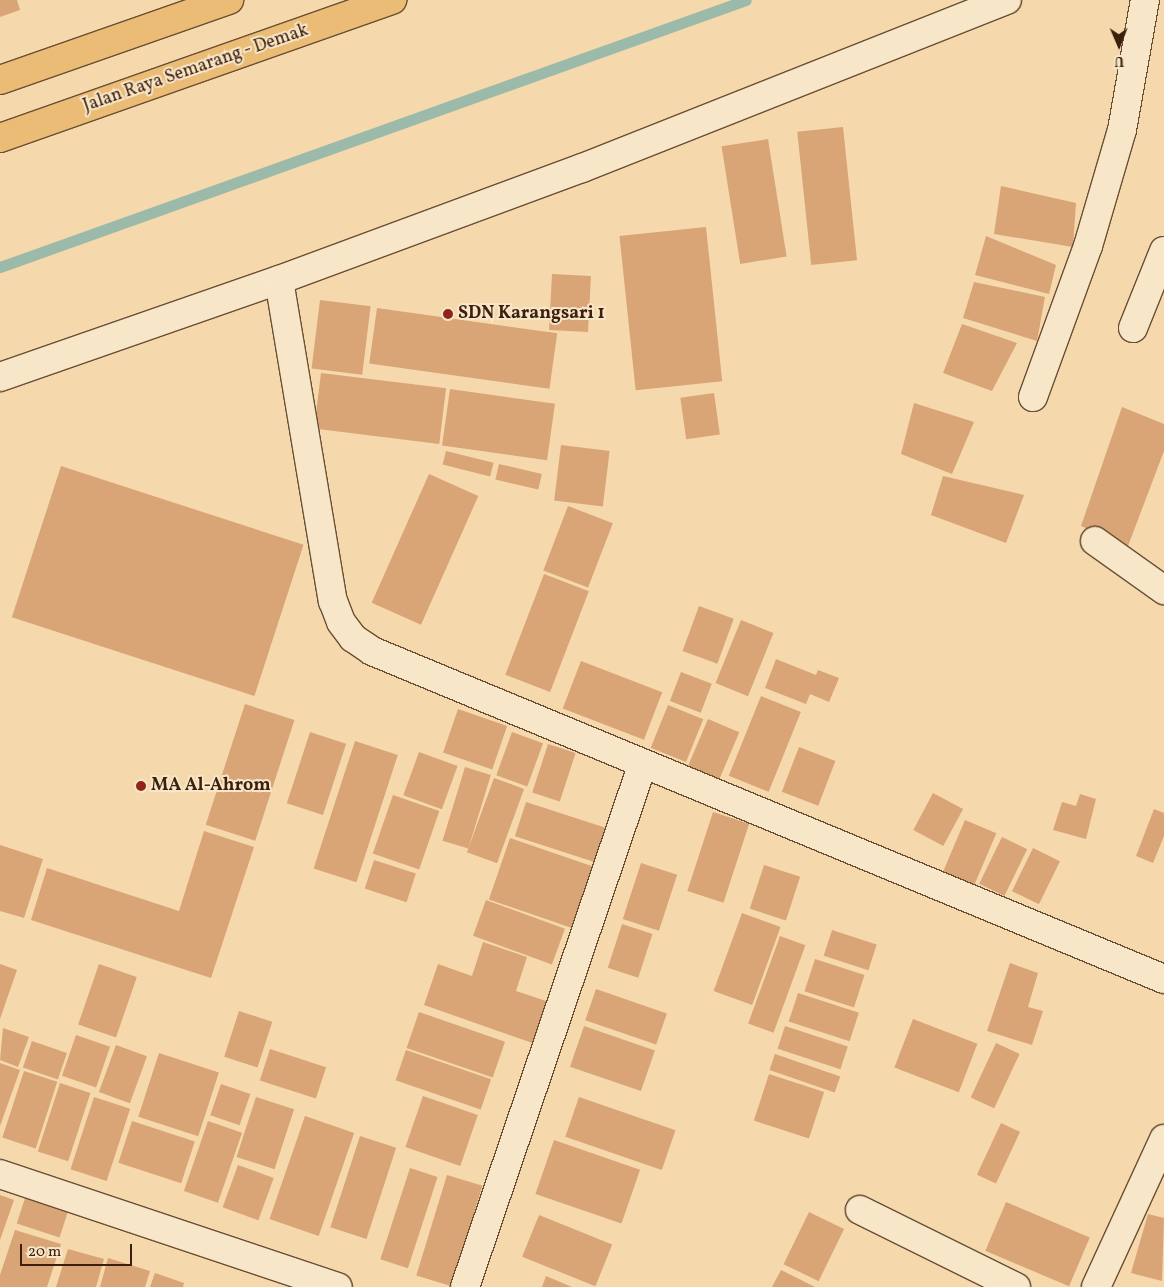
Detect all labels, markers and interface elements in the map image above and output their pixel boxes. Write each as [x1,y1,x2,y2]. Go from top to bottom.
street label: Jalan Raya Semarang - Demak [80,20,312,118]
north arrow [1094,20,1144,70]
text: U [1114,51,1124,70]
place label: SDN Karangsari 1 [458,303,605,325]
marker: SDN Karangsari 1 [442,308,454,320]
place label: MA Al-Ahrom [151,775,271,797]
marker: MA Al-Ahrom [135,780,147,792]
scale bar [22,1234,135,1266]
text: 20 m [28,1242,61,1263]

